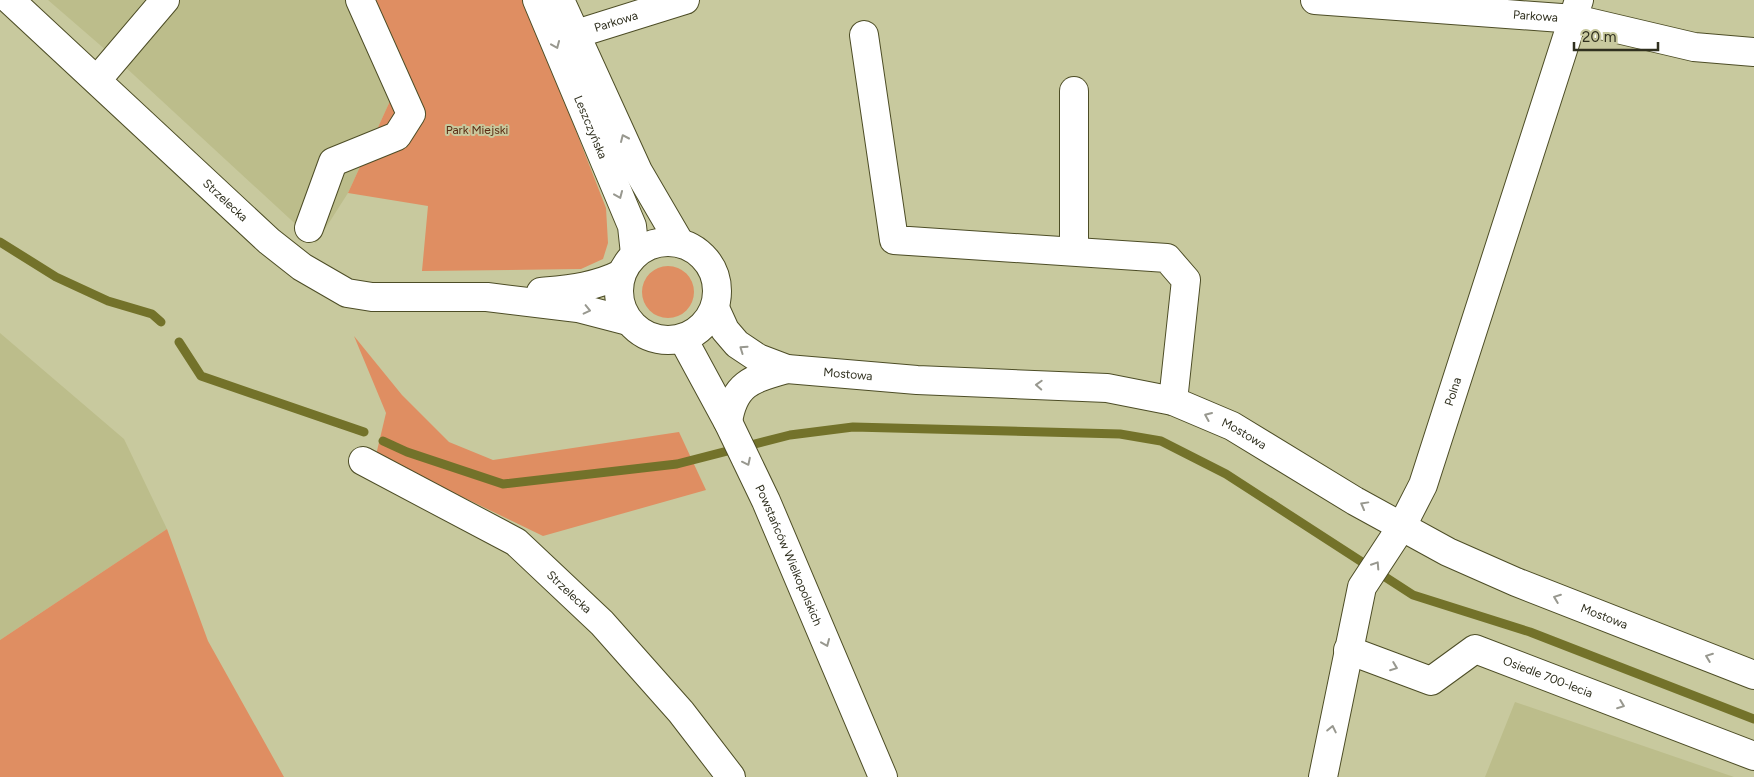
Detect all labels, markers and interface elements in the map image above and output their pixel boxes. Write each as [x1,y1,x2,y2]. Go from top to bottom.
street label: Parkowa [1512,7,1558,25]
street label: Parkowa [593,8,640,35]
scale bar [1574,20,1658,52]
text: 20 m [1582,28,1616,46]
one-way arrow [550,40,560,49]
street label: Leszczyńska [571,94,610,161]
park label: Park Miejski [446,123,508,137]
one-way arrow [619,134,630,143]
street label: Strzelecka [200,176,250,224]
one-way arrow [612,190,623,199]
one-way arrow [582,304,591,315]
one-way arrow [740,346,749,355]
street label: Mostowa [823,365,873,383]
street label: Polna [1442,376,1464,408]
one-way arrow [1035,379,1043,390]
one-way arrow [1204,412,1213,422]
street label: Mostowa [1220,415,1269,452]
one-way arrow [741,457,751,466]
street label: Powstańców Wielkopolskich [752,483,825,628]
one-way arrow [1360,501,1369,511]
one-way arrow [1370,562,1379,571]
street label: Strzelecka [544,568,594,616]
one-way arrow [1553,594,1562,604]
street label: Mostowa [1579,601,1630,632]
one-way arrow [819,638,830,647]
street label: Osiedle 700-lecia [1501,653,1595,700]
one-way arrow [1705,653,1713,663]
one-way arrow [1389,661,1398,671]
one-way arrow [1616,699,1625,709]
one-way arrow [1326,725,1337,734]

